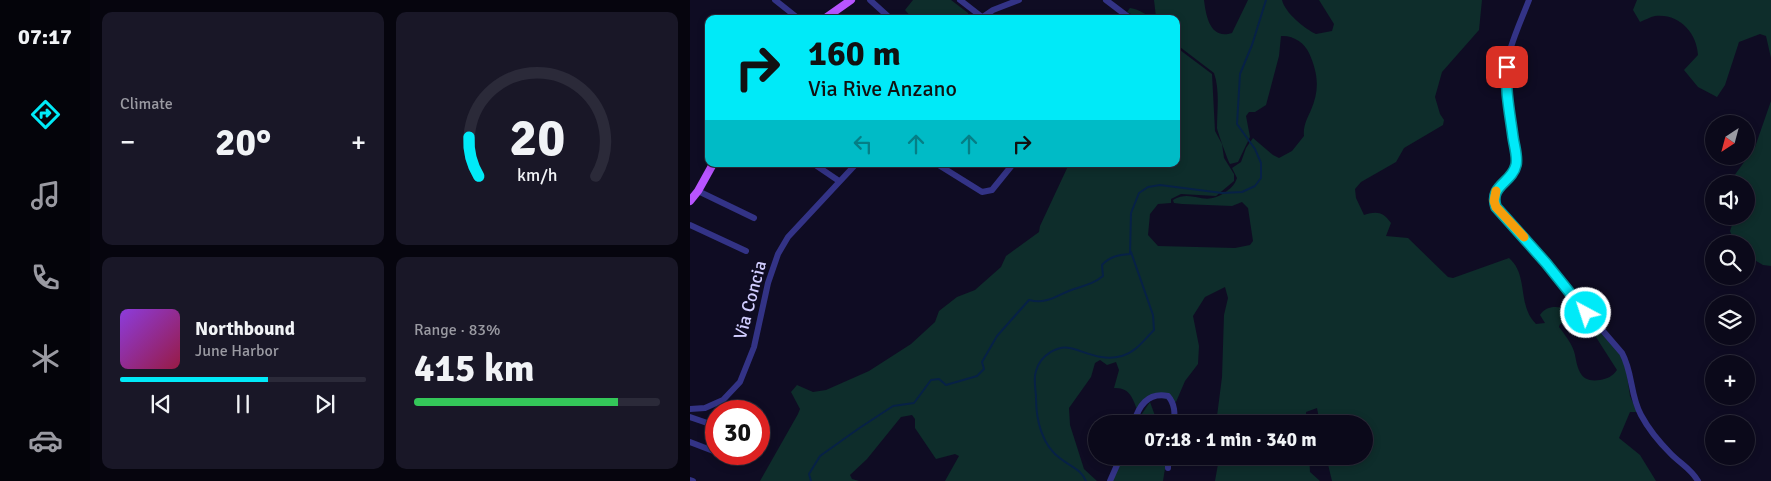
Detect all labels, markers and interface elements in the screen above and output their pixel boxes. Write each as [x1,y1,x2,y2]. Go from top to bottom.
text: 07:17 [18,23,72,50]
text: 160 m [808,32,901,75]
icon: right [725,35,790,100]
pin [1486,46,1528,88]
icon: arrive [1493,53,1521,81]
text: Via Rive Anzano [808,75,957,102]
text: Climate [120,94,173,114]
icon: directions [28,97,63,132]
text: 20 [509,106,565,170]
north arrow [1705,115,1755,165]
map controls [1705,115,1755,465]
text: 20° [215,119,271,166]
text: − [120,125,135,159]
text: + [351,125,366,159]
icon: left [849,130,877,158]
icon: ahead [902,130,930,158]
icon: ahead [955,130,983,158]
icon: right [1008,130,1036,158]
text: km/h [517,164,557,186]
button: sound [1705,175,1755,225]
icon: music [28,178,63,213]
button: search [1705,235,1755,285]
street label: Via Concia [729,258,771,342]
icon: phone [28,260,63,295]
position arrow [1559,286,1611,338]
button: layers [1705,295,1755,345]
text: Northbound [195,317,295,341]
text: Range · 83% [414,320,500,340]
icon: climate [28,341,63,376]
text: June Harbor [195,341,279,361]
text: 415 km [414,345,535,392]
button: + [1705,355,1755,405]
icon: previous [147,390,175,418]
icon: pause [229,390,257,418]
icon: next [311,390,339,418]
speed limit sign: 30 [705,400,770,465]
button: − [1705,415,1755,465]
icon: car [28,423,63,458]
text: 07:18 · 1 min · 340 m [1144,428,1317,452]

